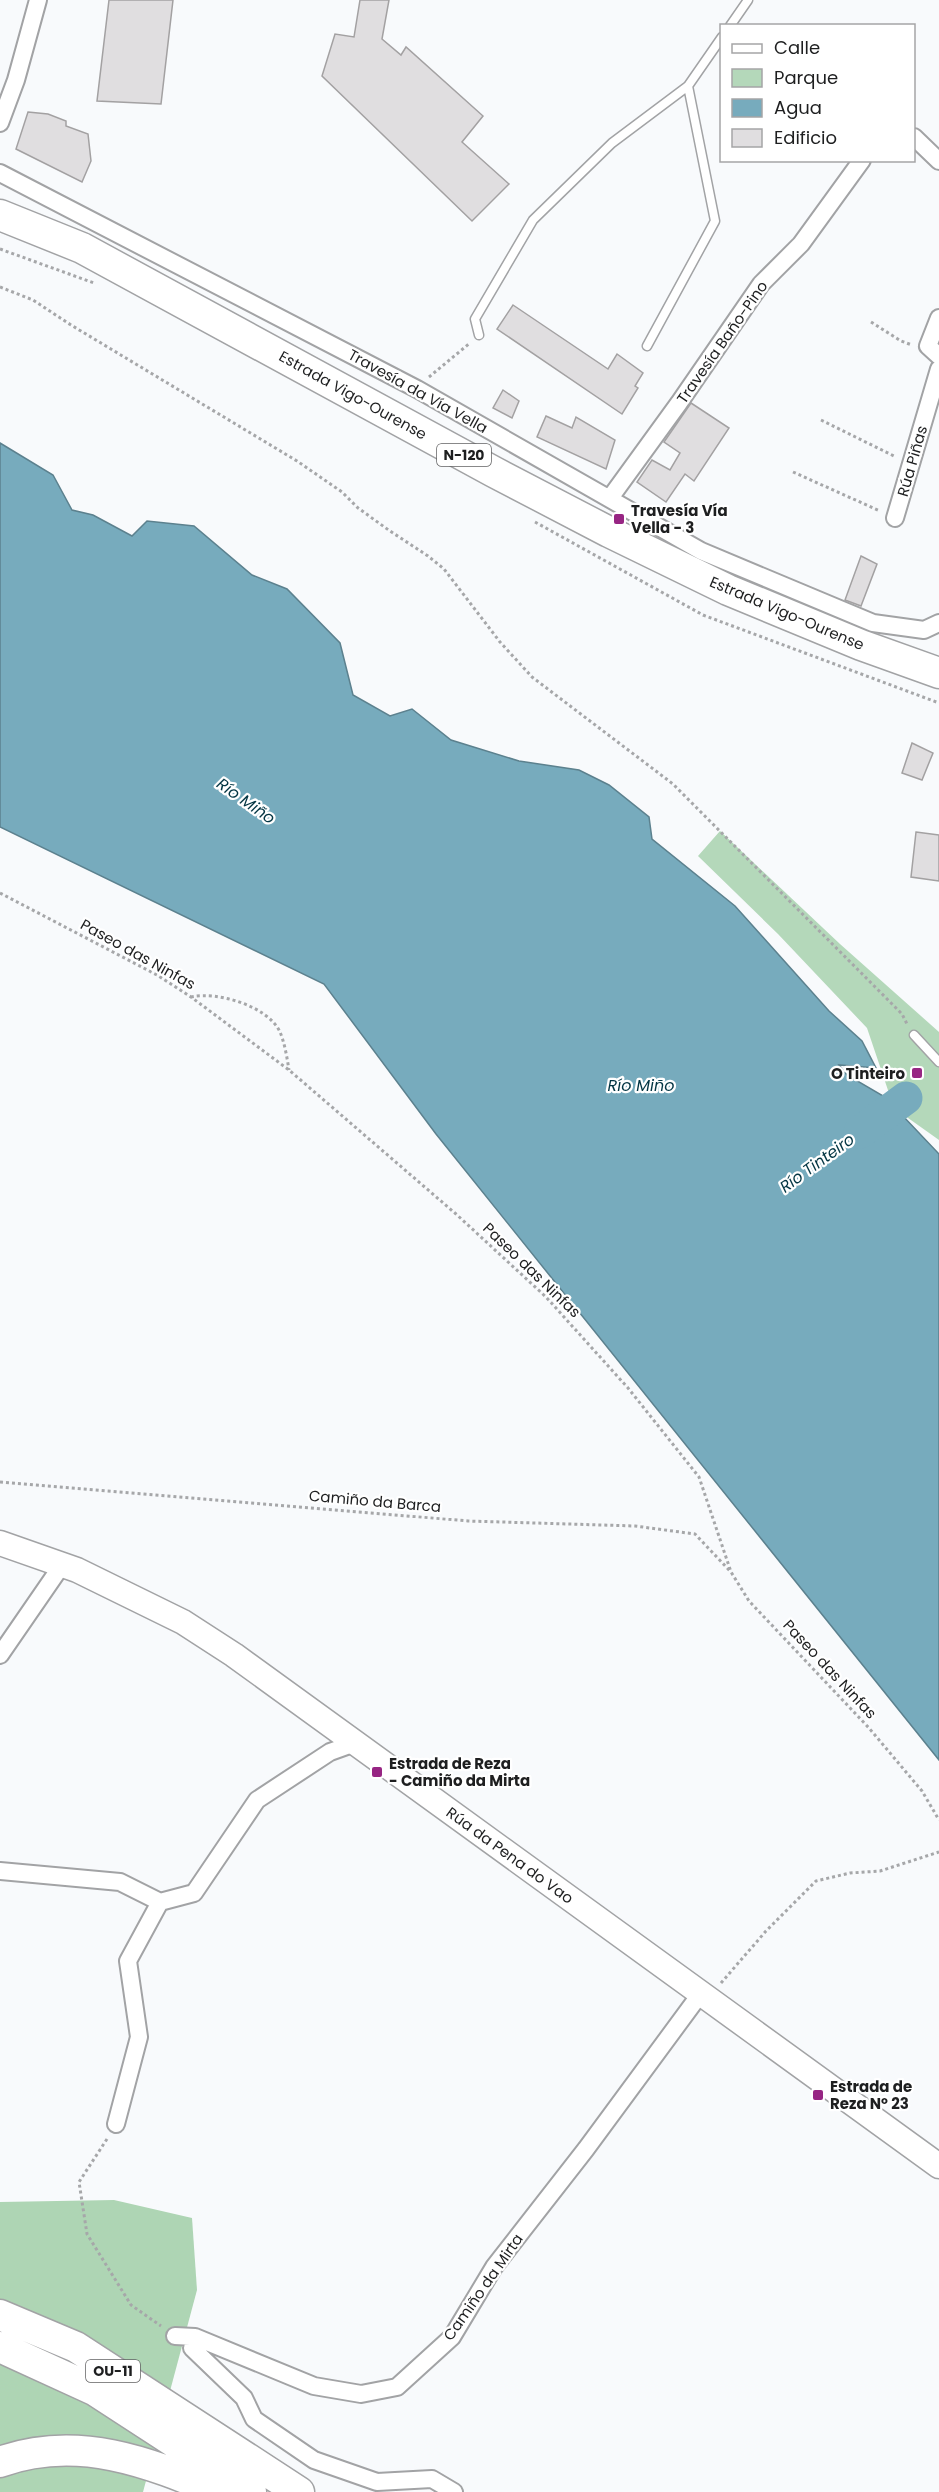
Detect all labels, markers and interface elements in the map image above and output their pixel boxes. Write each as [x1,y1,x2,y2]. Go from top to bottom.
legend [720,24,915,162]
text: Calle [774,35,820,60]
text: Parque [774,65,838,90]
text: Agua [774,95,822,120]
text: Edificio [774,125,837,150]
street label: Travesía Baño-Pino [672,276,772,408]
street label: Travesía da Vía Vella [344,344,492,438]
street label: Estrada Vigo-Ourense [275,346,431,444]
street label: Rúa Piñas [892,423,932,499]
road number: N-120 [437,444,491,466]
place label: Travesía Vía Vella - 3 [631,500,728,538]
marker: Travesía Vía Vella - 3 [612,512,626,526]
street label: Estrada Vigo-Ourense [707,571,867,655]
water label: Río Miño [212,772,280,830]
street label: Paseo das Ninfas [77,914,199,994]
place label: O Tinteiro [831,1063,905,1084]
marker: O Tinteiro [910,1066,924,1080]
water label: Río Miño [608,1074,674,1097]
water label: Río Tinteiro [775,1128,859,1198]
street label: Paseo das Ninfas [479,1218,586,1322]
street label: Camiño da Barca [308,1485,442,1517]
street label: Paseo das Ninfas [779,1615,882,1723]
place label: Estrada de Reza - Camiño da Mirta [389,1753,530,1791]
marker: Estrada de Reza - Camiño da Mirta [370,1765,384,1779]
street label: Rúa da Pena do Vao [442,1802,578,1908]
place label: Estrada de Reza Nº 23 [830,2076,912,2114]
marker: Estrada de Reza Nº 23 [811,2088,825,2102]
street label: Camiño da Mirta [438,2229,528,2345]
road number: OU-11 [86,2360,140,2382]

